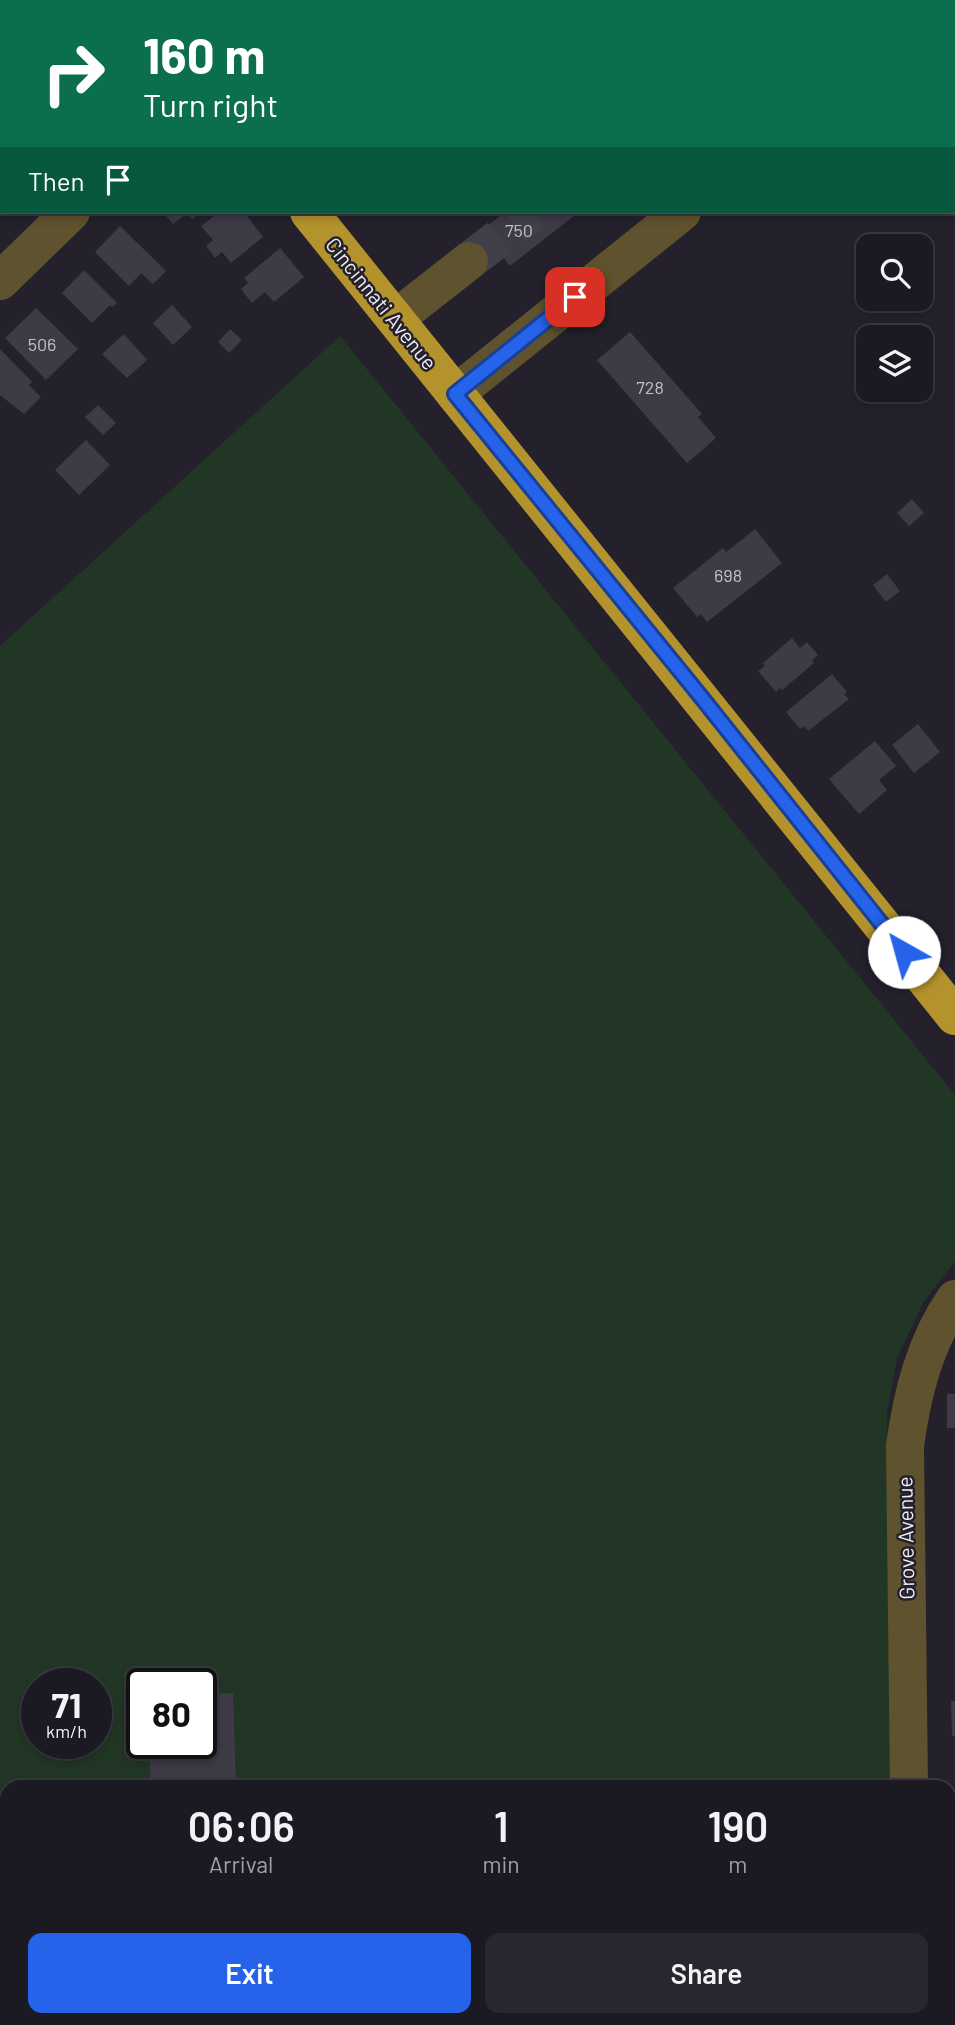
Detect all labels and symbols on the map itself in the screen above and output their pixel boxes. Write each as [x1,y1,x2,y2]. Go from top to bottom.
house number: 750 [505,219,533,241]
street label: Cincinnati Avenue [321,232,443,374]
pin [545,267,605,327]
house number: 506 [28,333,56,355]
house number: 728 [636,376,664,398]
house number: 698 [714,564,742,586]
position arrow [867,915,941,989]
street label: Grove Avenue [891,1476,919,1600]
speed limit sign: 80 [126,1668,217,1759]

